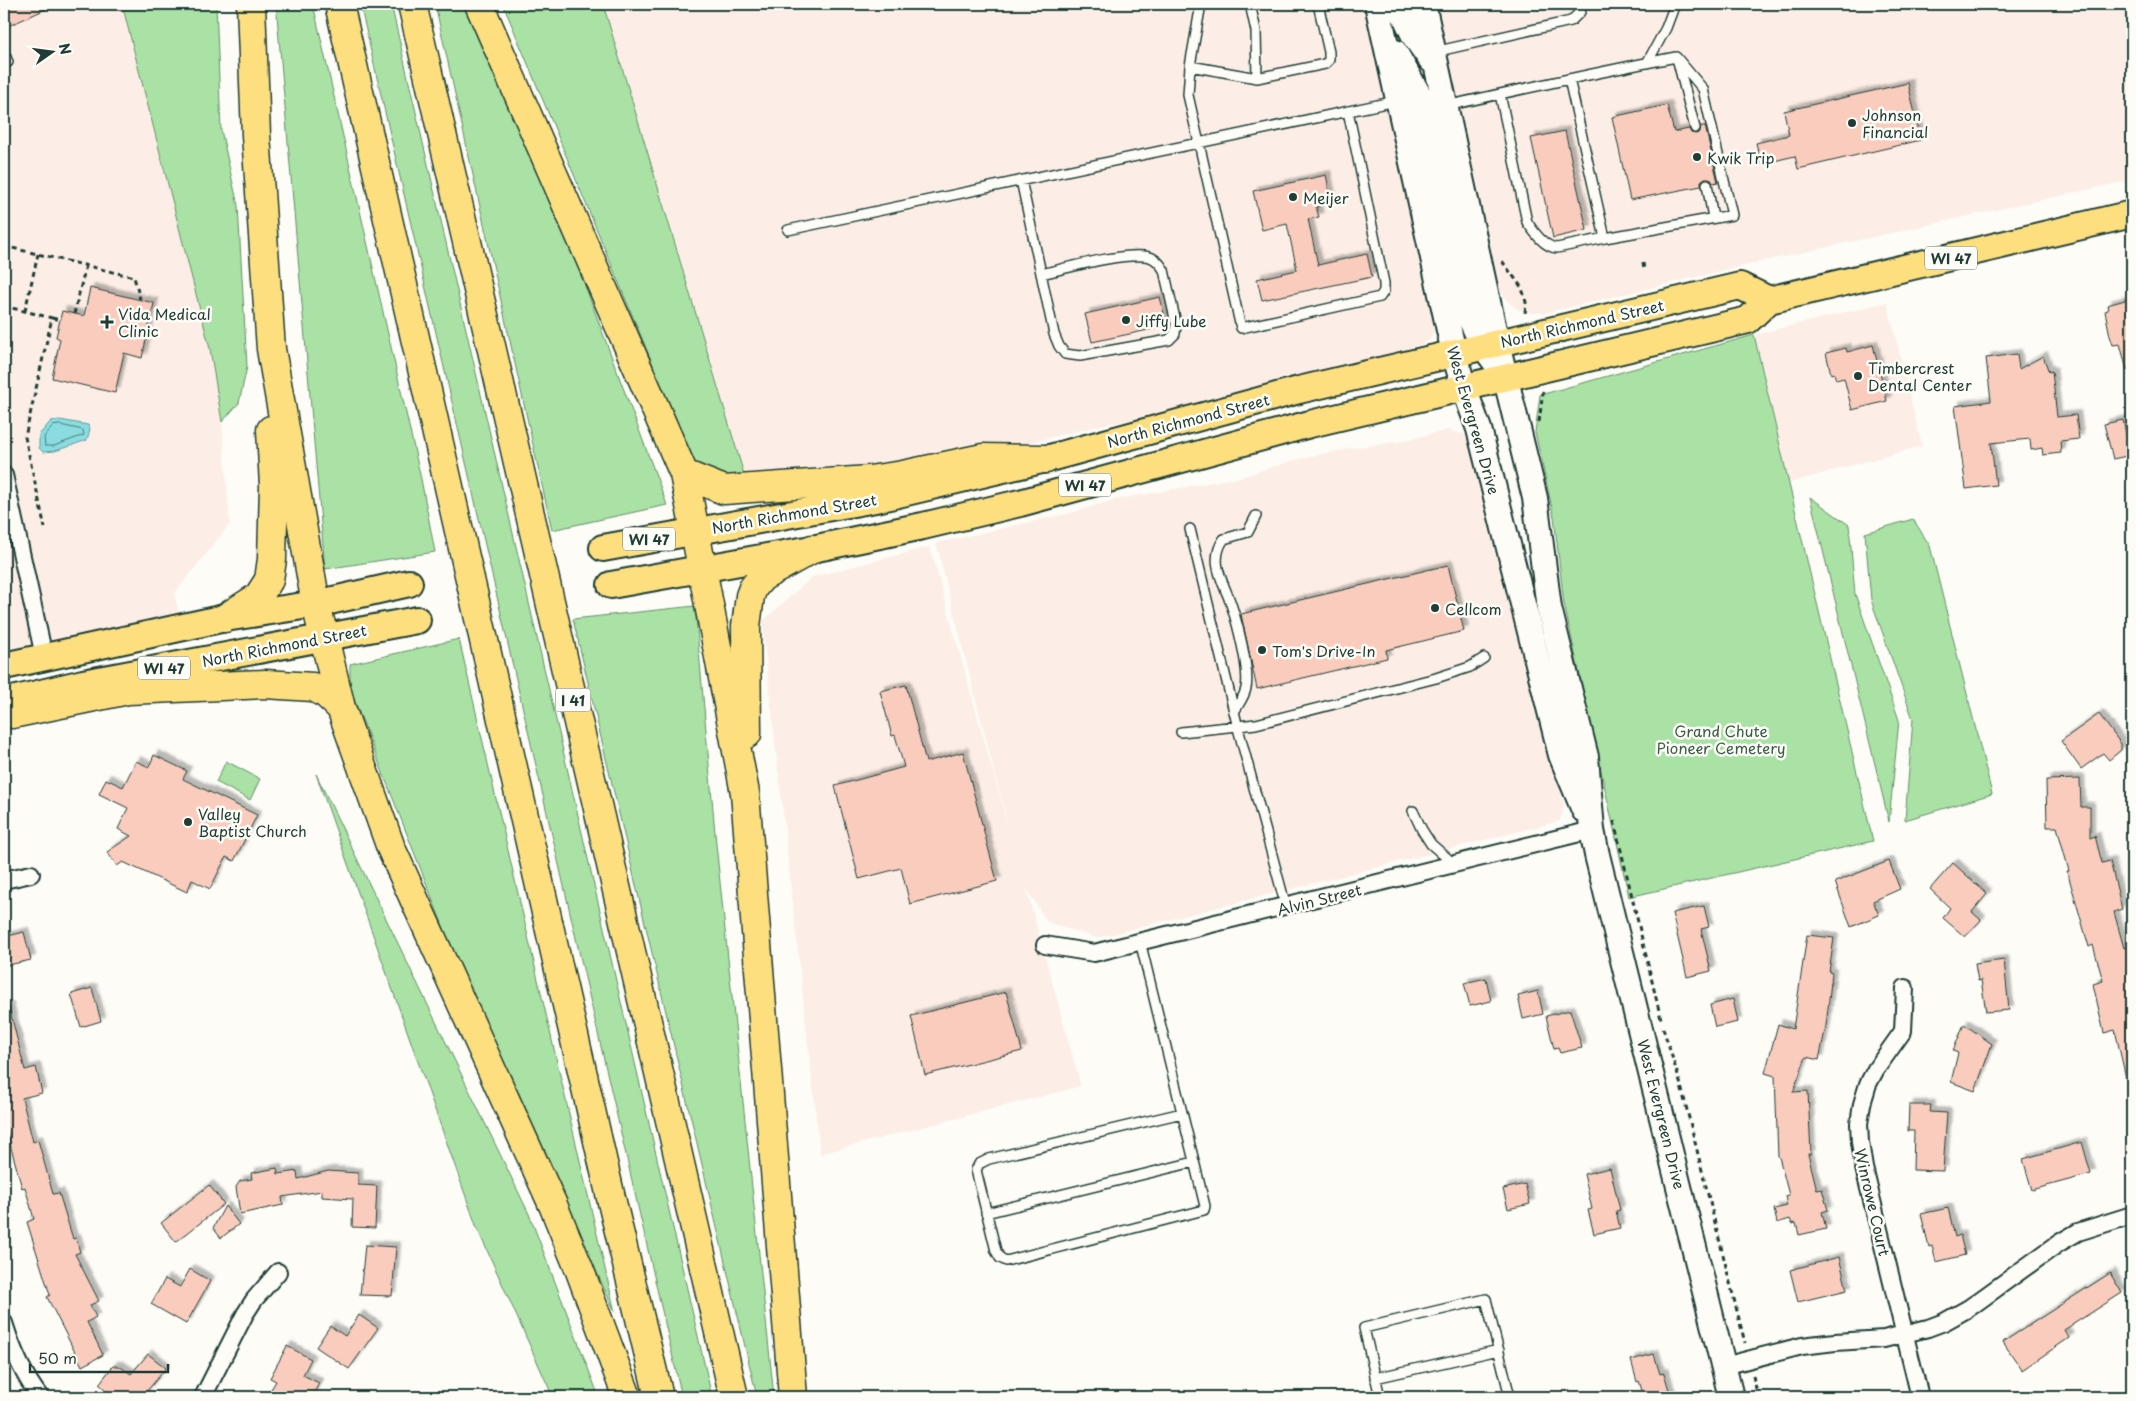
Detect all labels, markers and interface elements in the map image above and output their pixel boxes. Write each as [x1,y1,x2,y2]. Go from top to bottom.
north arrow [28,28,78,78]
text: N [54,41,77,57]
place label: Johnson Financial [1862,103,1928,143]
marker: Johnson Financial [1846,117,1858,129]
place label: Kwik Trip [1707,146,1775,169]
marker: Kwik Trip [1691,151,1703,163]
place label: Meijer [1303,186,1349,209]
marker: Meijer [1287,191,1299,203]
road number: WI 47 [1925,247,1977,270]
street label: North Richmond Street [1498,293,1666,353]
place label: Vida Medical Clinic [118,302,211,342]
place label: Jiffy Lube [1136,309,1207,332]
marker: Jiffy Lube [1120,314,1132,326]
marker: Vida Medical Clinic [100,315,114,329]
street label: West Evergreen Drive [1442,343,1506,497]
place label: Timbercrest Dental Center [1868,356,1973,396]
marker: Timbercrest Dental Center [1852,370,1864,382]
street label: North Richmond Street [1104,387,1272,453]
road number: WI 47 [1059,474,1111,496]
street label: North Richmond Street [710,487,878,539]
road number: WI 47 [623,528,675,550]
place label: Cellcom [1445,597,1502,620]
marker: Cellcom [1429,602,1441,614]
street label: North Richmond Street [200,618,368,672]
place label: Tom's Drive-In [1272,639,1376,662]
marker: Tom's Drive-In [1256,644,1268,656]
road number: WI 47 [138,656,190,680]
road number: I 41 [556,688,590,712]
park label: Grand Chute Pioneer Cemetery [1656,719,1786,759]
place label: Valley Baptist Church [198,802,307,842]
marker: Valley Baptist Church [182,816,194,828]
street label: Alvin Street [1274,877,1364,921]
street label: West Evergreen Drive [1632,1037,1692,1191]
street label: Winrowe Court [1849,1146,1897,1258]
scale bar [30,1341,168,1373]
text: 50 m [38,1346,77,1369]

